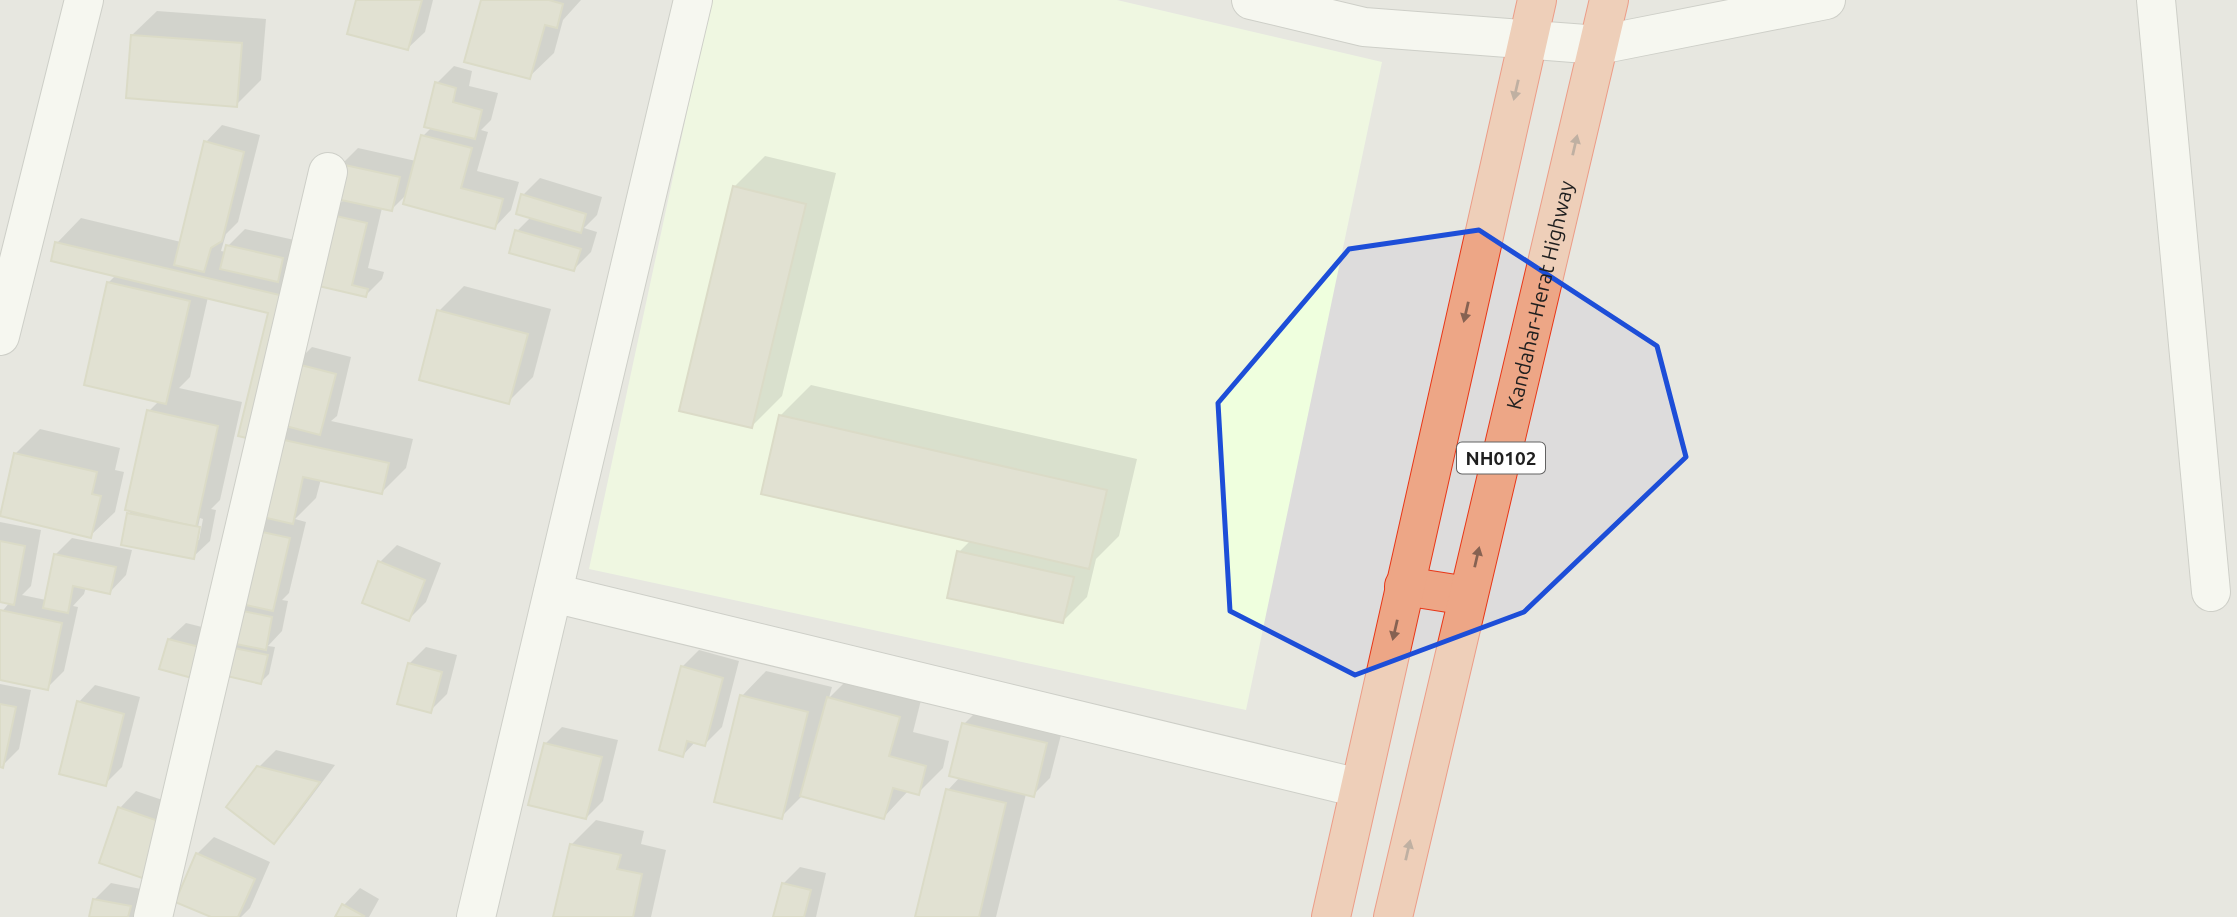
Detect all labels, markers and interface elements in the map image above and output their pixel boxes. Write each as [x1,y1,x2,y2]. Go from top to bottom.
one-way arrow [1510,79,1521,101]
one-way arrow [1570,134,1581,156]
street label: Kandahar-Herat Highway [1501,178,1578,412]
one-way arrow [1460,301,1471,323]
road number: NH0102 [1457,442,1545,474]
one-way arrow [1472,546,1483,568]
one-way arrow [1389,619,1400,641]
one-way arrow [1403,839,1414,861]

